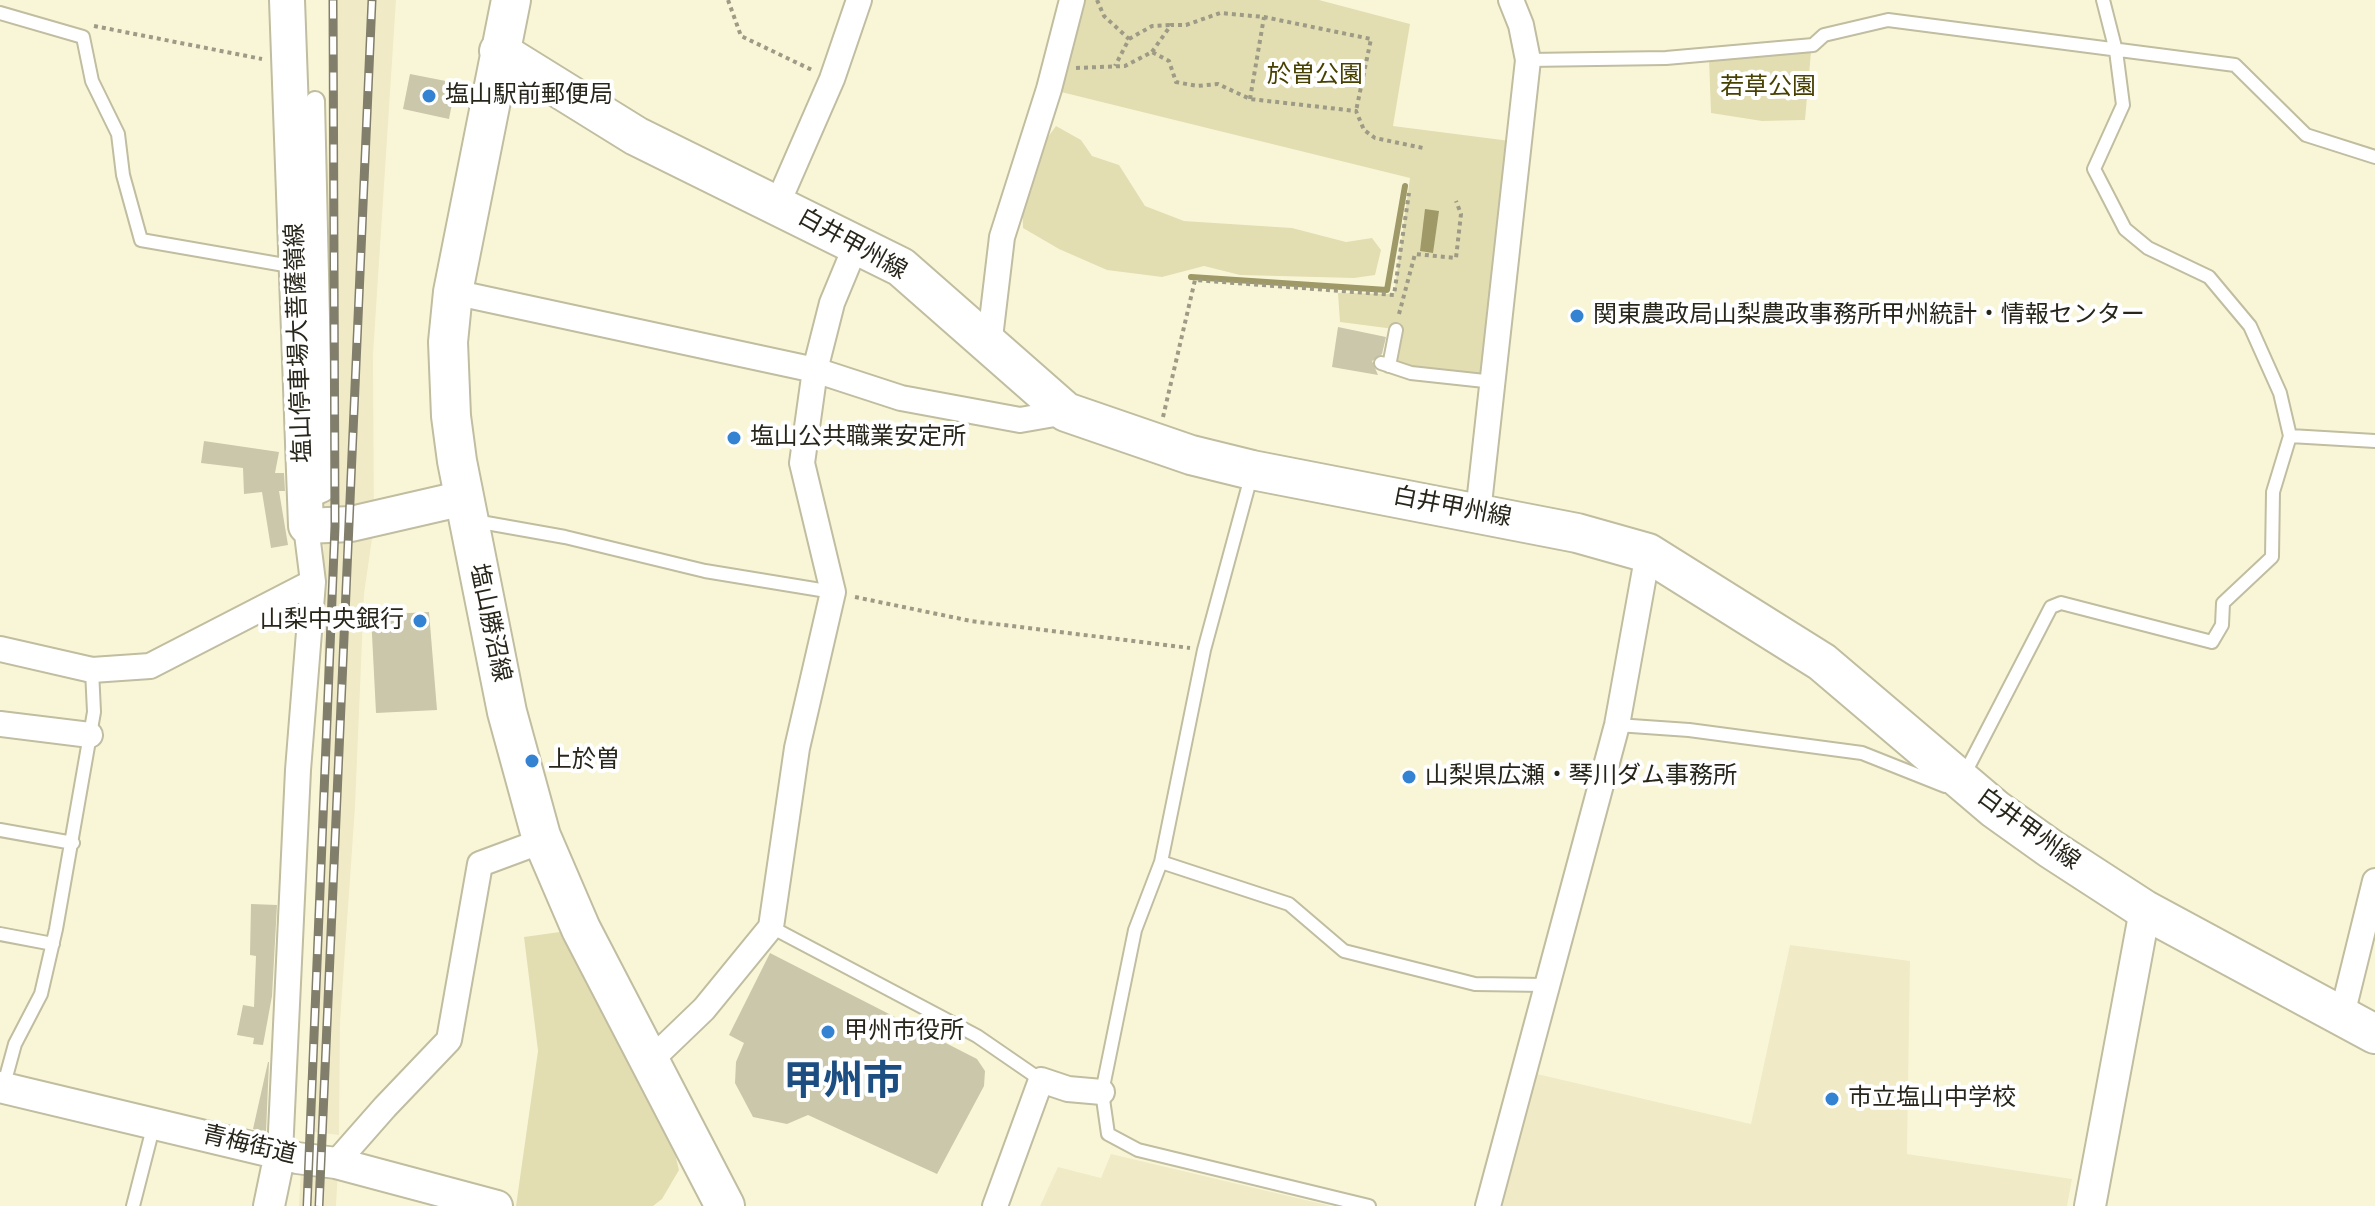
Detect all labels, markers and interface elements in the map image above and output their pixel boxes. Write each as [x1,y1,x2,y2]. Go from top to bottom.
park label: 於曽公園 [1267,62,1363,90]
park label: 若草公園 [1720,74,1816,102]
place label: 塩山駅前郵便局 [445,82,613,110]
marker: 塩山駅前郵便局 [420,87,438,105]
street label: 白井甲州線 [793,203,911,287]
street label: 塩山停車場大菩薩嶺線 [281,223,319,463]
place label: 関東農政局山梨農政事務所甲州統計・情報センター [1593,302,2145,330]
marker: 関東農政局山梨農政事務所甲州統計・情報センター [1568,307,1586,325]
place label: 塩山公共職業安定所 [750,424,966,452]
marker: 塩山公共職業安定所 [725,429,743,447]
street label: 白井甲州線 [1390,482,1514,534]
street label: 塩山勝沼線 [462,561,516,685]
place label: 山梨中央銀行 [260,607,404,635]
marker: 山梨中央銀行 [411,612,429,630]
place label: 上於曽 [548,747,620,775]
marker: 上於曽 [523,752,541,770]
place label: 山梨県広瀬・琴川ダム事務所 [1425,763,1737,791]
marker: 山梨県広瀬・琴川ダム事務所 [1400,768,1418,786]
street label: 白井甲州線 [1971,783,2085,877]
place label: 甲州市役所 [844,1018,964,1046]
marker: 甲州市役所 [819,1023,837,1041]
district label: 甲州市 [783,1060,903,1108]
place label: 市立塩山中学校 [1848,1085,2016,1113]
marker: 市立塩山中学校 [1823,1090,1841,1108]
street label: 青梅街道 [199,1121,299,1171]

